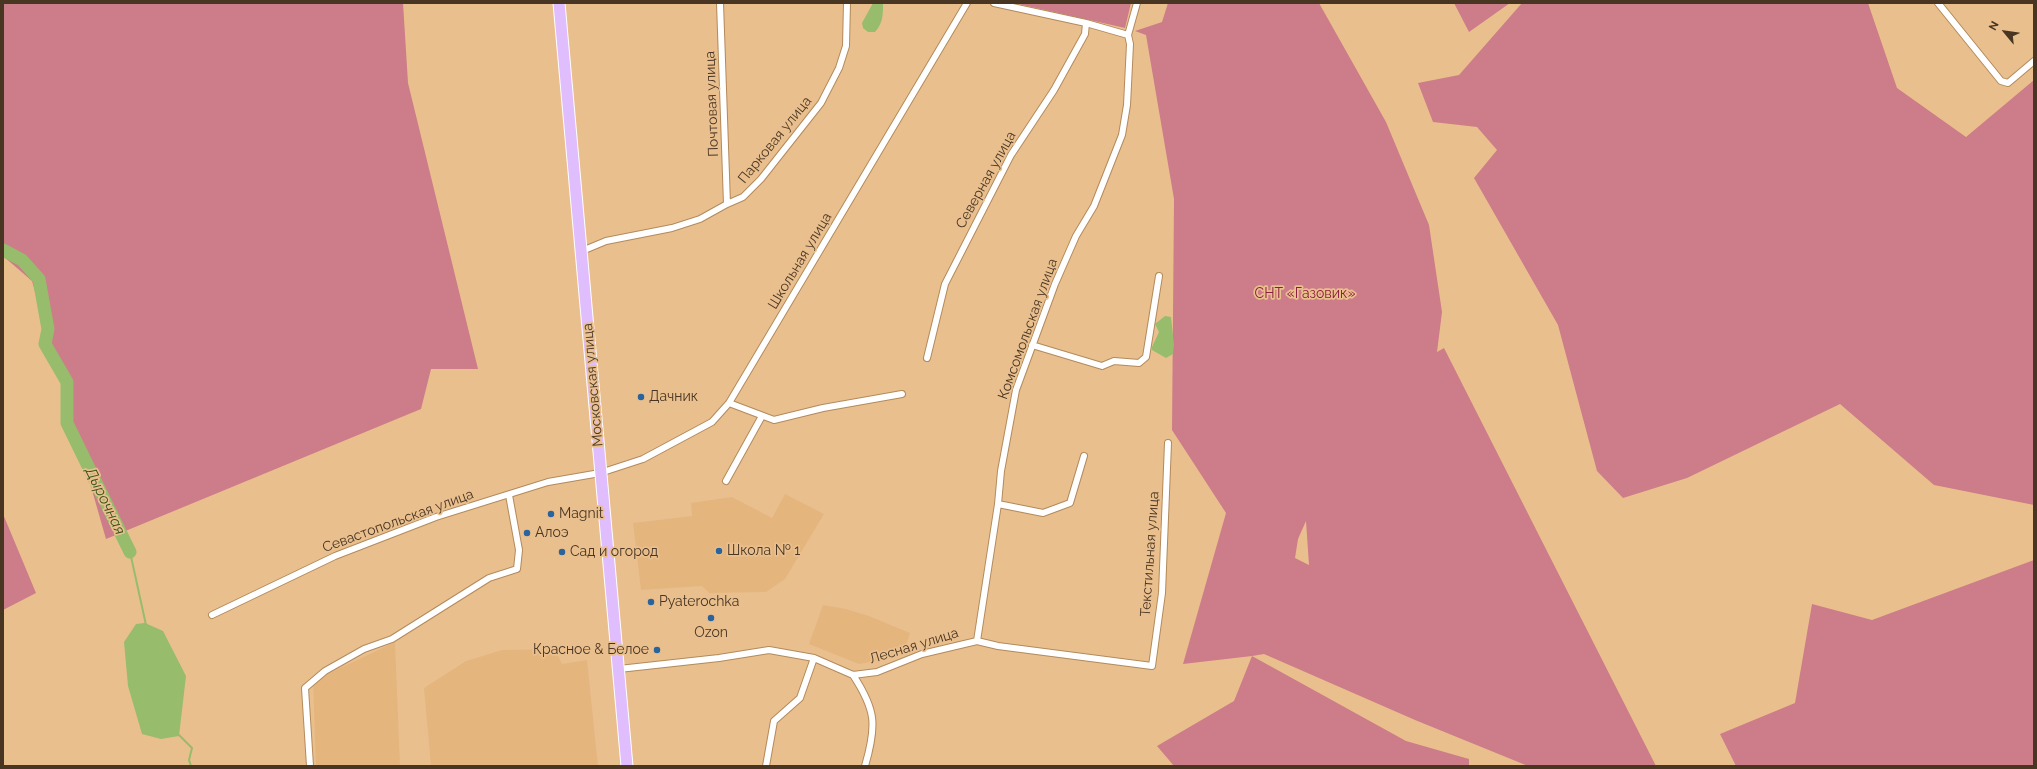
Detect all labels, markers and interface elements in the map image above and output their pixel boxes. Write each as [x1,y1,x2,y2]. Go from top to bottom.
north arrow [1985,12,2025,52]
text: N [1986,19,2002,33]
street label: Почтовая улица [702,51,722,157]
street label: Парковая улица [735,93,815,187]
street label: Северная улица [952,129,1020,231]
street label: Школьная улица [765,210,835,312]
street label: Комсомольская улица [995,256,1061,402]
park label: СНТ «Газовик» [1255,286,1355,302]
street label: Московская улица [579,323,607,447]
place label: Дачник [649,389,698,405]
marker: Дачник [636,392,646,402]
water label: Дырочная [81,464,129,538]
street label: Севастопольская улица [320,486,476,556]
street label: Текстильная улица [1137,491,1163,617]
place label: Magnit [559,506,603,522]
marker: Magnit [546,509,556,519]
place label: Алоэ [535,525,569,541]
marker: Алоэ [522,528,532,538]
place label: Школа № 1 [727,543,800,559]
place label: Сад и огород [570,544,658,560]
marker: Школа № 1 [714,546,724,556]
marker: Сад и огород [557,547,567,557]
place label: Pyaterochka [659,594,739,610]
marker: Pyaterochka [646,597,656,607]
marker: Ozon [706,613,716,623]
street label: Лесная улица [867,624,961,668]
place label: Ozon [694,625,728,641]
place label: Красное & Белое [533,642,649,658]
marker: Красное & Белое [652,645,662,655]

